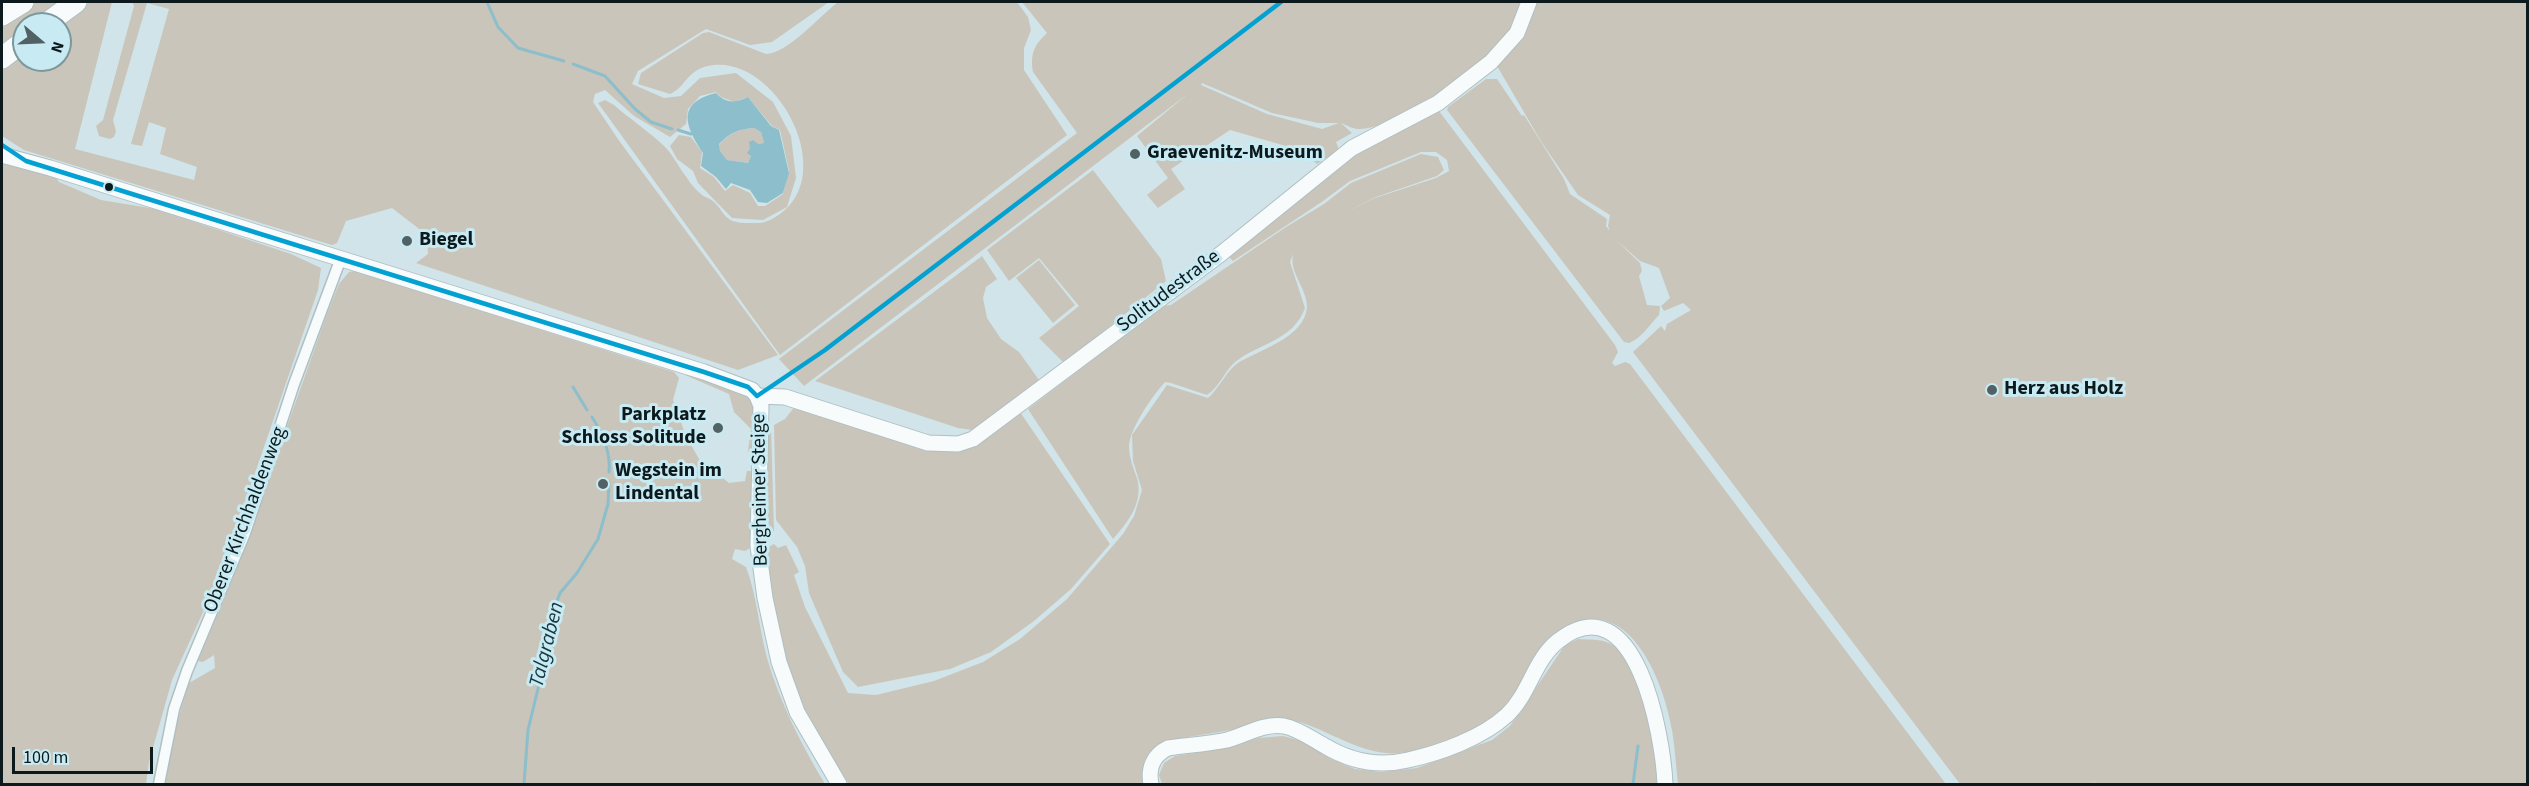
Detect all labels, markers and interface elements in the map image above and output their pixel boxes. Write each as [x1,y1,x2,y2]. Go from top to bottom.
north arrow [12,12,72,72]
text: N [45,39,69,56]
place label: Graevenitz-Museum [1147,142,1323,166]
marker: Graevenitz-Museum [1128,147,1142,161]
unlabelled marker [103,181,115,193]
place label: Biegel [419,229,473,253]
marker: Biegel [400,234,414,248]
street label: Solitudestraße [1113,245,1225,339]
place label: Herz aus Holz [2004,378,2123,402]
marker: Herz aus Holz [1985,383,1999,397]
place label: Parkplatz Schloss Solitude [561,404,706,451]
street label: Bergheimer Steige [748,413,774,567]
marker: Parkplatz Schloss Solitude [711,421,725,435]
street label: Oberer Kirchhaldenweg [199,424,293,616]
place label: Wegstein im Lindental [615,460,722,507]
marker: Wegstein im Lindental [596,477,610,491]
water label: Talgraben [525,600,571,690]
scale bar [15,735,156,773]
text: 100 m [23,745,68,770]

